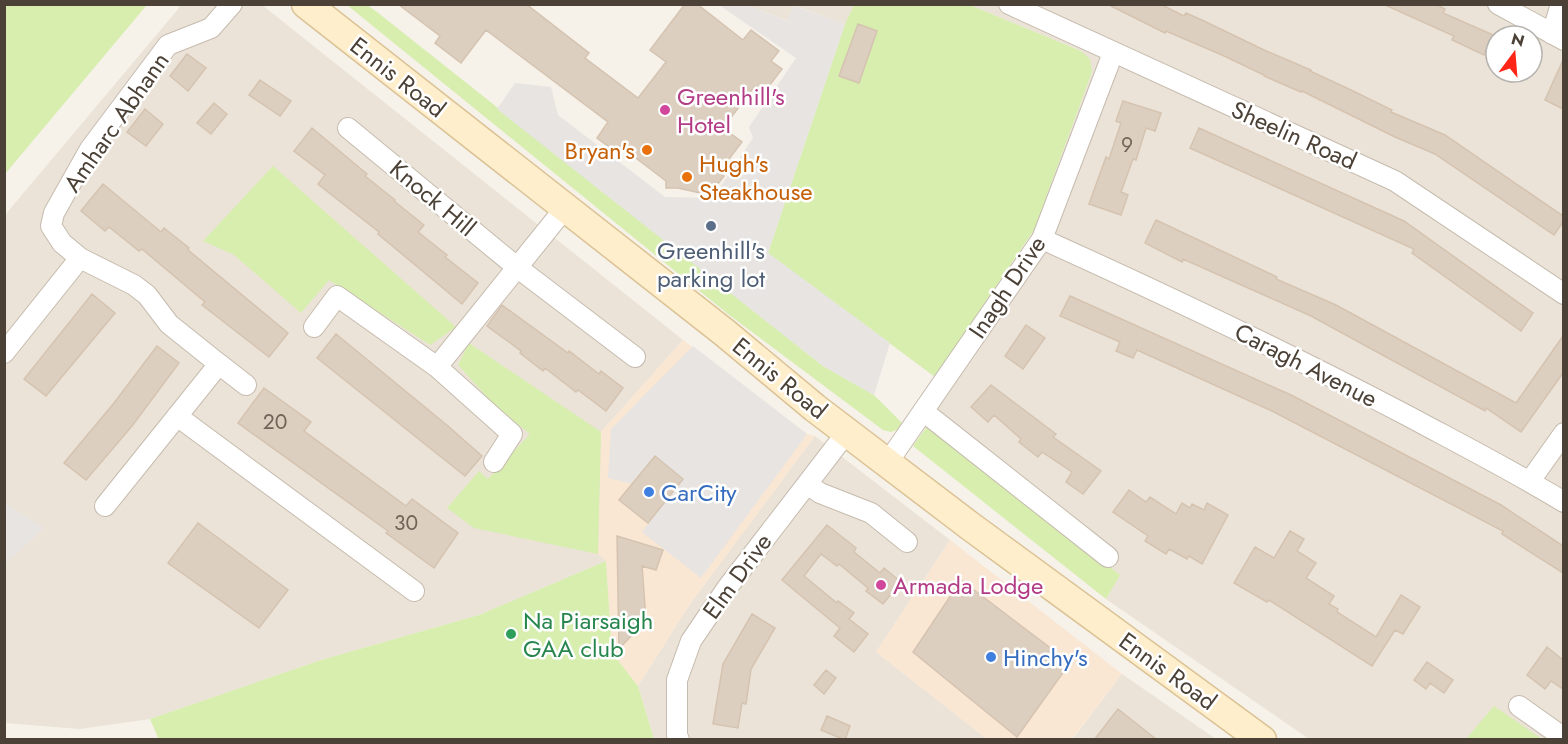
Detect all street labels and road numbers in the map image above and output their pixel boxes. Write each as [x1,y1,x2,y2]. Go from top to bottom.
street label: Ennis Road [343,28,453,126]
street label: Amharc Abhann [55,45,177,199]
street label: Sheelin Road [1226,92,1362,178]
street label: Knock Hill [382,152,484,244]
street label: Inagh Drive [960,229,1054,345]
street label: Caragh Avenue [1229,314,1383,416]
street label: Ennis Road [725,329,835,427]
street label: Elm Drive [694,526,780,626]
street label: Ennis Road [1112,624,1224,718]

